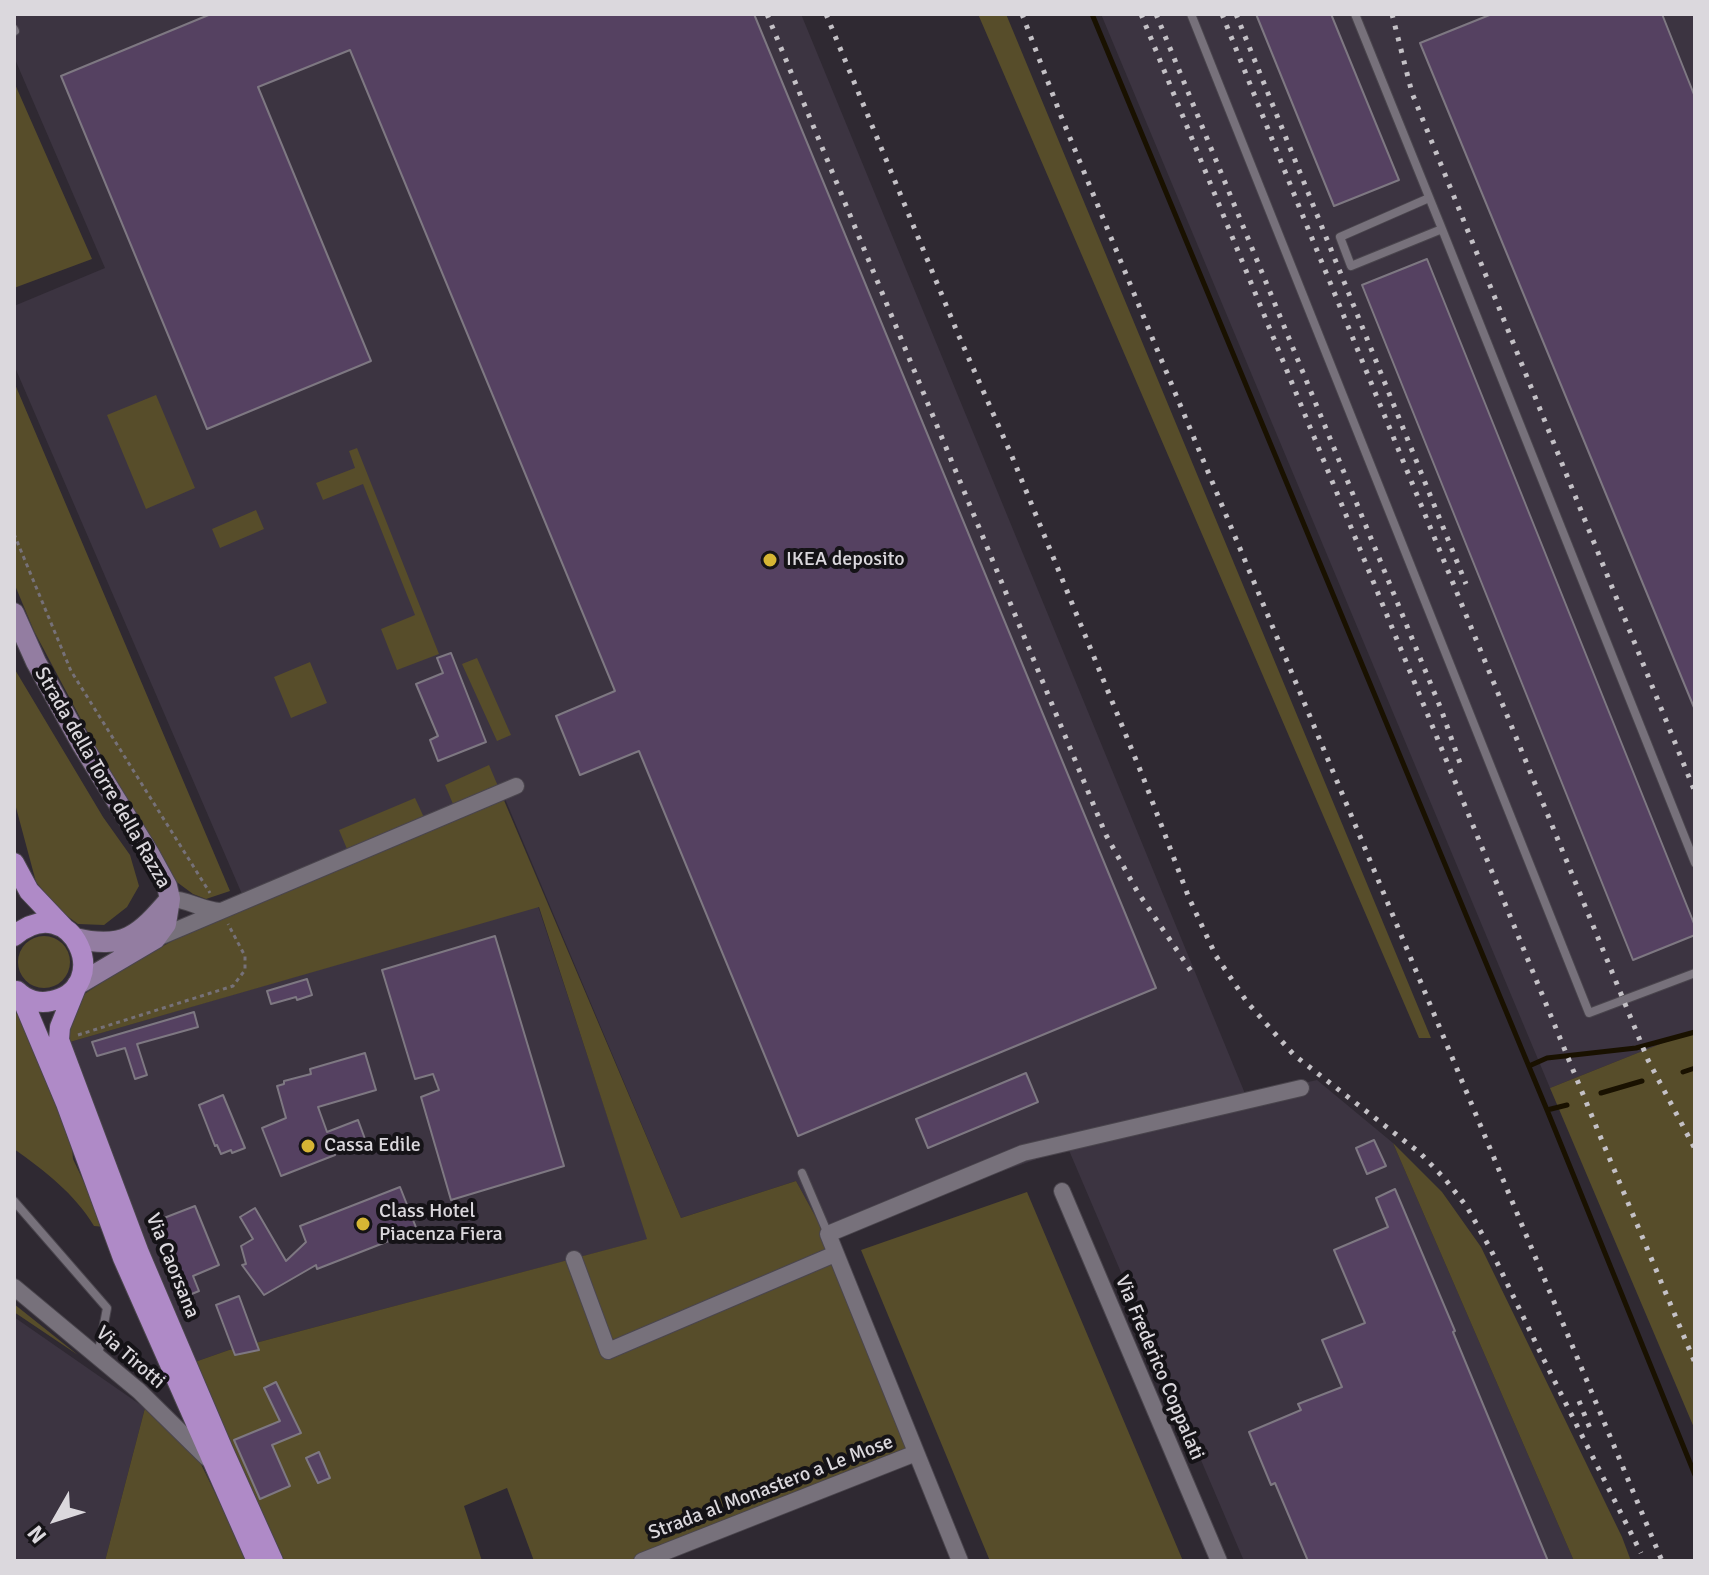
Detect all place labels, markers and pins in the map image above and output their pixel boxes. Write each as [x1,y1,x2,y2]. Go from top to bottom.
place label: IKEA deposito [786,548,905,572]
marker: IKEA deposito [761,551,779,569]
place label: Cassa Edile [324,1134,421,1158]
marker: Cassa Edile [299,1137,317,1155]
place label: Class Hotel Piacenza Fiera [379,1200,503,1247]
marker: Class Hotel Piacenza Fiera [354,1215,372,1233]

